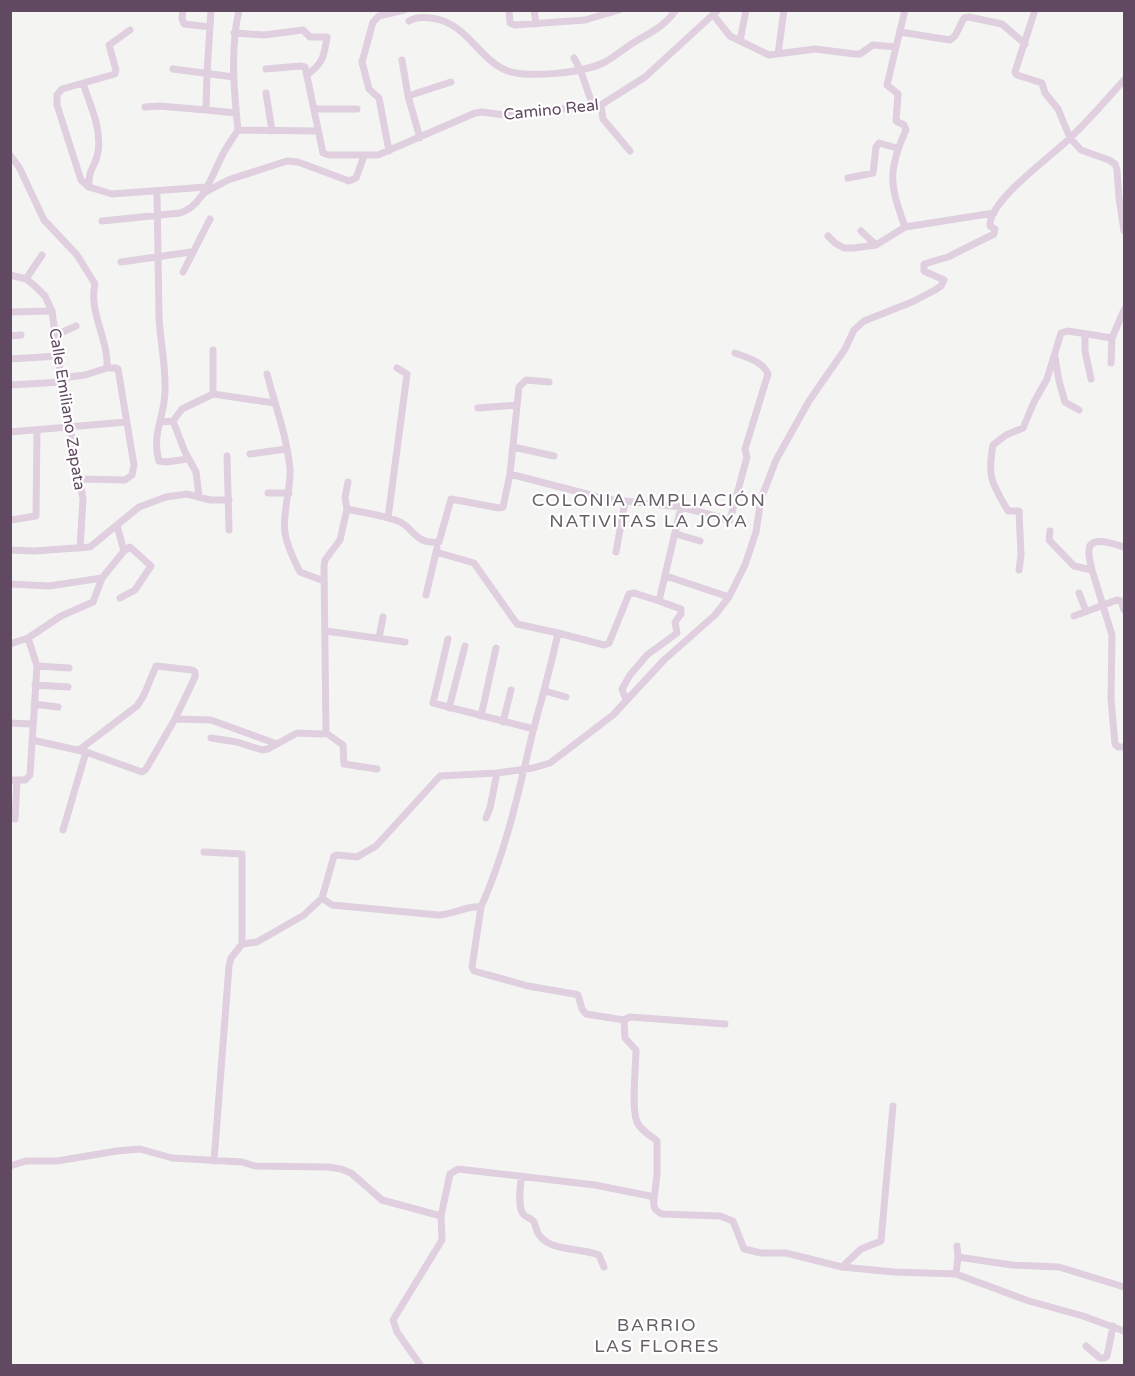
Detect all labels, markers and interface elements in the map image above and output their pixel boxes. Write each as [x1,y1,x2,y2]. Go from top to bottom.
street label: Camino Real [502,95,600,125]
street label: Calle Emiliano Zapata [44,327,90,492]
district label: COLONIA AMPLIACIÓN NATIVITAS LA JOYA [532,489,766,532]
district label: BARRIO LAS FLORES [594,1314,720,1357]

